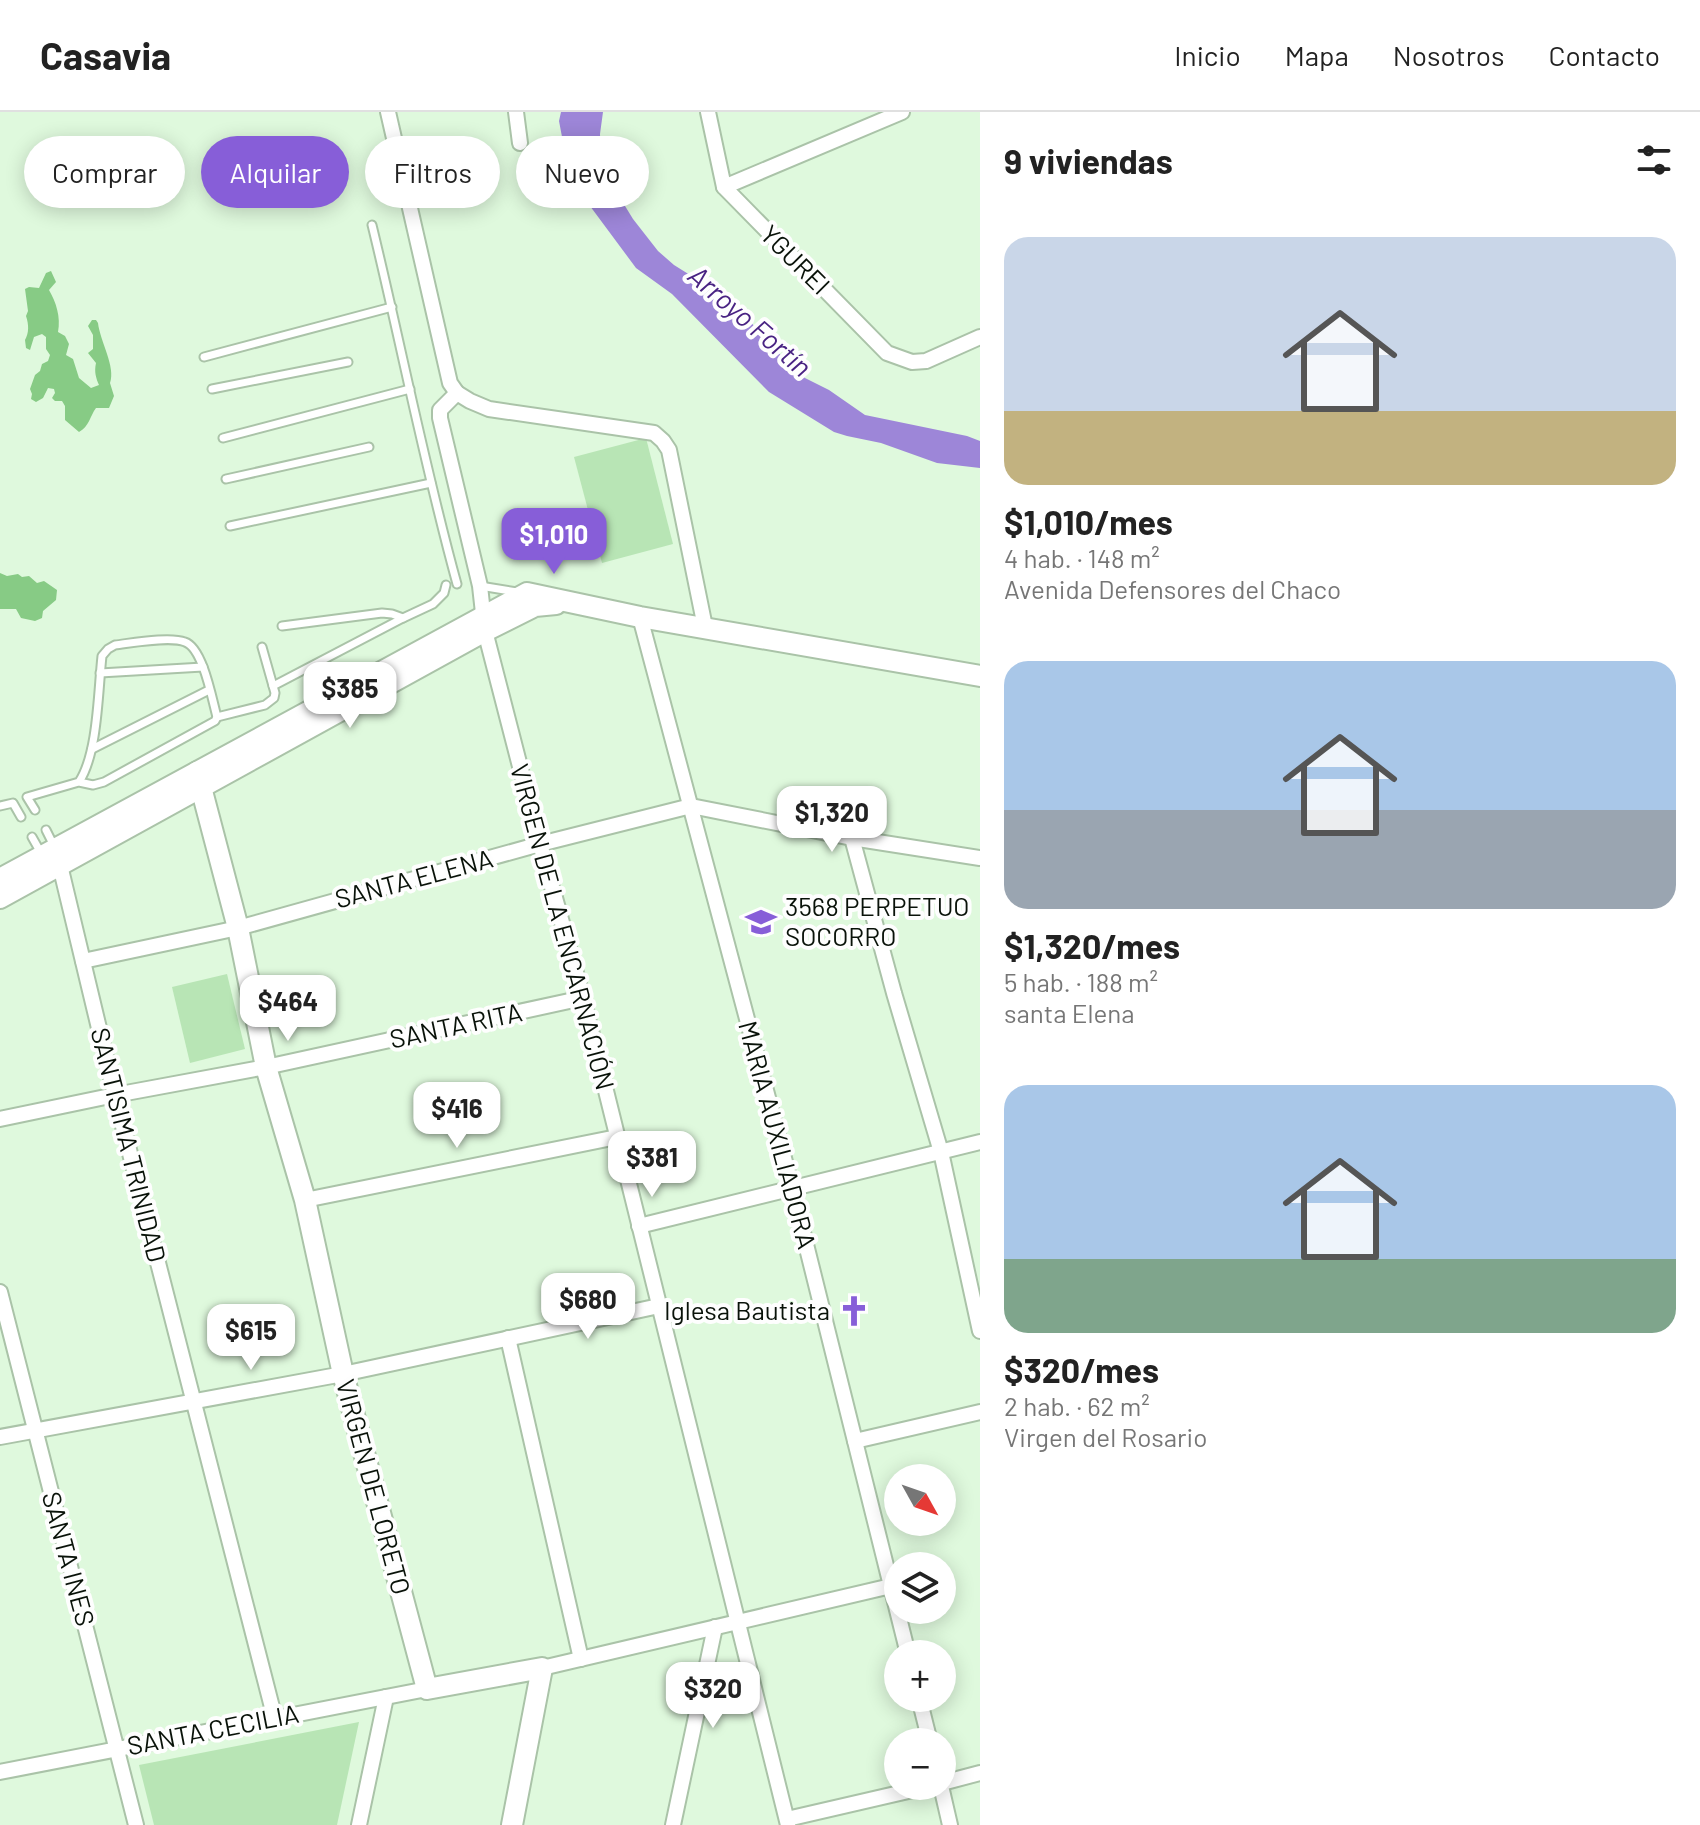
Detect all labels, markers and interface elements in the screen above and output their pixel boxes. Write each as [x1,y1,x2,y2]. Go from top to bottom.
text: Casavia [40,32,171,78]
text: Inicio [1174,38,1241,72]
text: Mapa [1285,38,1349,72]
text: Nosotros [1393,38,1505,72]
text: Contacto [1549,38,1660,72]
chip: Comprar [24,136,185,208]
chip: Alquilar [201,136,349,208]
chip: Filtros [365,136,500,208]
chip: Nuevo [516,136,649,208]
icon: filters [1632,138,1676,182]
text: 9 viviendas [1004,140,1173,181]
street label: YGUREI [755,218,837,300]
water label: Arroyo Fortín [682,257,819,383]
icon: home [1268,289,1412,433]
text: $1,010/mes [1004,501,1173,542]
pin: $1,010 [489,508,619,576]
text: $1,010 [520,518,588,549]
text: 4 hab. · 148 m² [1004,542,1160,573]
text: Avenida Defensores del Chaco [1004,573,1341,604]
pin: $385 [303,662,397,730]
text: $385 [322,672,379,703]
icon: home [1268,713,1412,857]
street label: VIRGEN DE LA ENCARNACIÓN [505,760,622,1093]
pin: $1,320 [767,786,897,854]
text: $1,320 [795,796,869,827]
street label: SANTA ELENA [331,842,496,914]
place label: 3568 PERPETUO SOCORRO [785,890,970,951]
school or university icon: 3568 PERPETUO SOCORRO [744,905,778,939]
text: $1,320/mes [1004,925,1180,966]
text: 5 hab. · 188 m² [1004,966,1158,997]
pin: $464 [241,975,335,1043]
text: $464 [258,985,318,1016]
street label: SANTA RITA [387,995,525,1054]
text: santa Elena [1004,997,1135,1028]
street label: MARIA AUXILIADORA [733,1017,824,1252]
street label: SANTISIMA TRINIDAD [85,1024,174,1265]
pin: $416 [410,1082,504,1150]
text: $416 [431,1092,483,1123]
pin: $381 [605,1131,699,1199]
icon: home [1268,1137,1412,1281]
text: $381 [626,1141,678,1172]
pin: $680 [541,1273,635,1341]
text: $680 [559,1283,617,1314]
place label: Iglesa Bautista [664,1294,830,1325]
church icon: Iglesa Bautista [837,1294,871,1328]
pin: $615 [204,1304,298,1372]
text: $615 [225,1314,277,1345]
text: $320/mes [1004,1349,1159,1390]
street label: VIRGEN DE LORETO [331,1376,418,1598]
text: 2 hab. · 62 m² [1004,1390,1150,1421]
text: Virgen del Rosario [1004,1421,1207,1452]
north arrow [884,1464,956,1536]
map controls [884,1464,956,1800]
street label: SANTA INES [37,1488,102,1629]
button: layers [884,1552,956,1624]
button: + [884,1640,956,1712]
pin: $320 [666,1662,760,1730]
text: $320 [684,1672,742,1703]
street label: SANTA CECILIA [124,1697,301,1760]
button: − [884,1728,956,1800]

